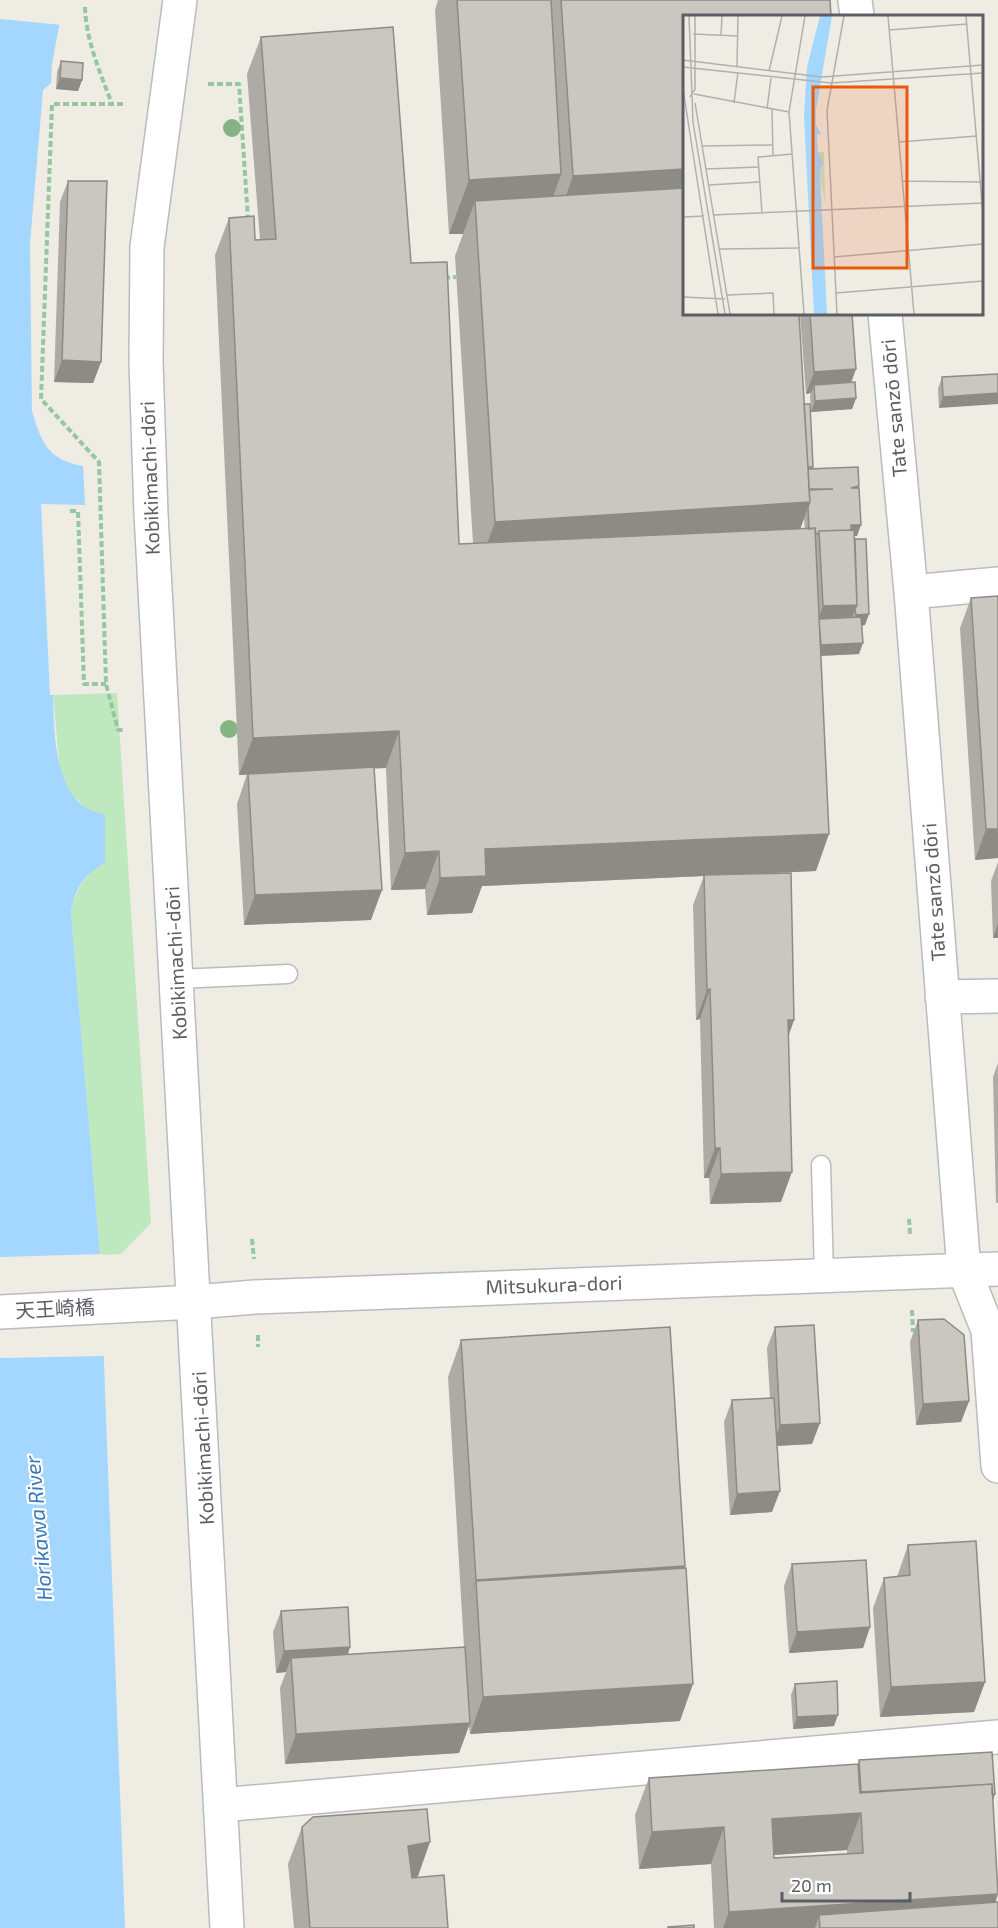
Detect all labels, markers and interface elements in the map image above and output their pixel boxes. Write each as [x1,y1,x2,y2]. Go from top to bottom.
inset map [683,15,983,315]
street label: Tate sanzō dōri [875,338,911,478]
street label: Kobikimachi-dōri [134,401,164,555]
street label: Tate sanzō dōri [916,822,950,962]
street label: Kobikimachi-dōri [159,885,191,1041]
street label: Mitsukura-dori [485,1270,623,1298]
street label: 天王崎橋 [14,1294,96,1322]
street label: Kobikimachi-dōri [186,1370,218,1526]
water label: Horikawa River [19,1454,56,1602]
scale bar [782,1865,910,1903]
text: 20 m [791,1874,832,1896]

